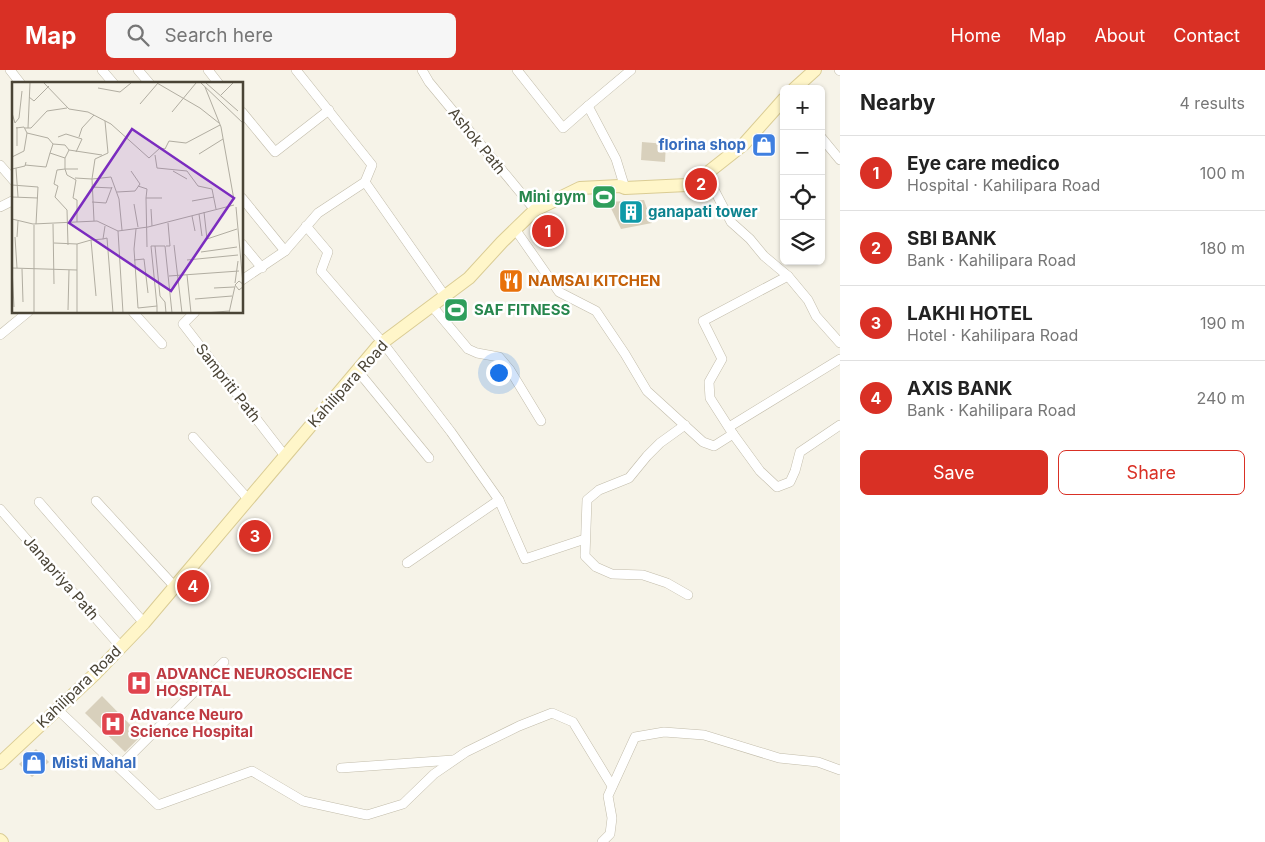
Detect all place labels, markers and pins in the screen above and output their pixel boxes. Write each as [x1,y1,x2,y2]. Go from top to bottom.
shop icon: florina shop [751,132,777,158]
place label: florina shop [658,135,746,154]
pin: 2 [685,165,717,203]
sports icon: Mini gym [591,184,617,210]
place label: Mini gym [519,187,586,206]
building icon: ganapati tower [618,199,644,225]
place label: ganapati tower [648,202,758,221]
pin: 1 [532,212,564,250]
restaurant icon: NAMSAI KITCHEN [498,268,524,294]
place label: NAMSAI KITCHEN [528,271,661,290]
sports icon: SAF FITNESS [443,297,469,323]
place label: SAF FITNESS [474,300,571,319]
pin: 3 [239,517,271,555]
pin: 4 [177,567,209,605]
place label: ADVANCE NEUROSCIENCE HOSPITAL [156,664,353,700]
hospital icon: ADVANCE NEUROSCIENCE HOSPITAL [126,670,152,696]
place label: Advance Neuro Science Hospital [130,705,253,741]
hospital icon: Advance Neuro Science Hospital [100,711,126,737]
shop icon: Misti Mahal [21,750,47,776]
place label: Misti Mahal [52,753,136,772]

